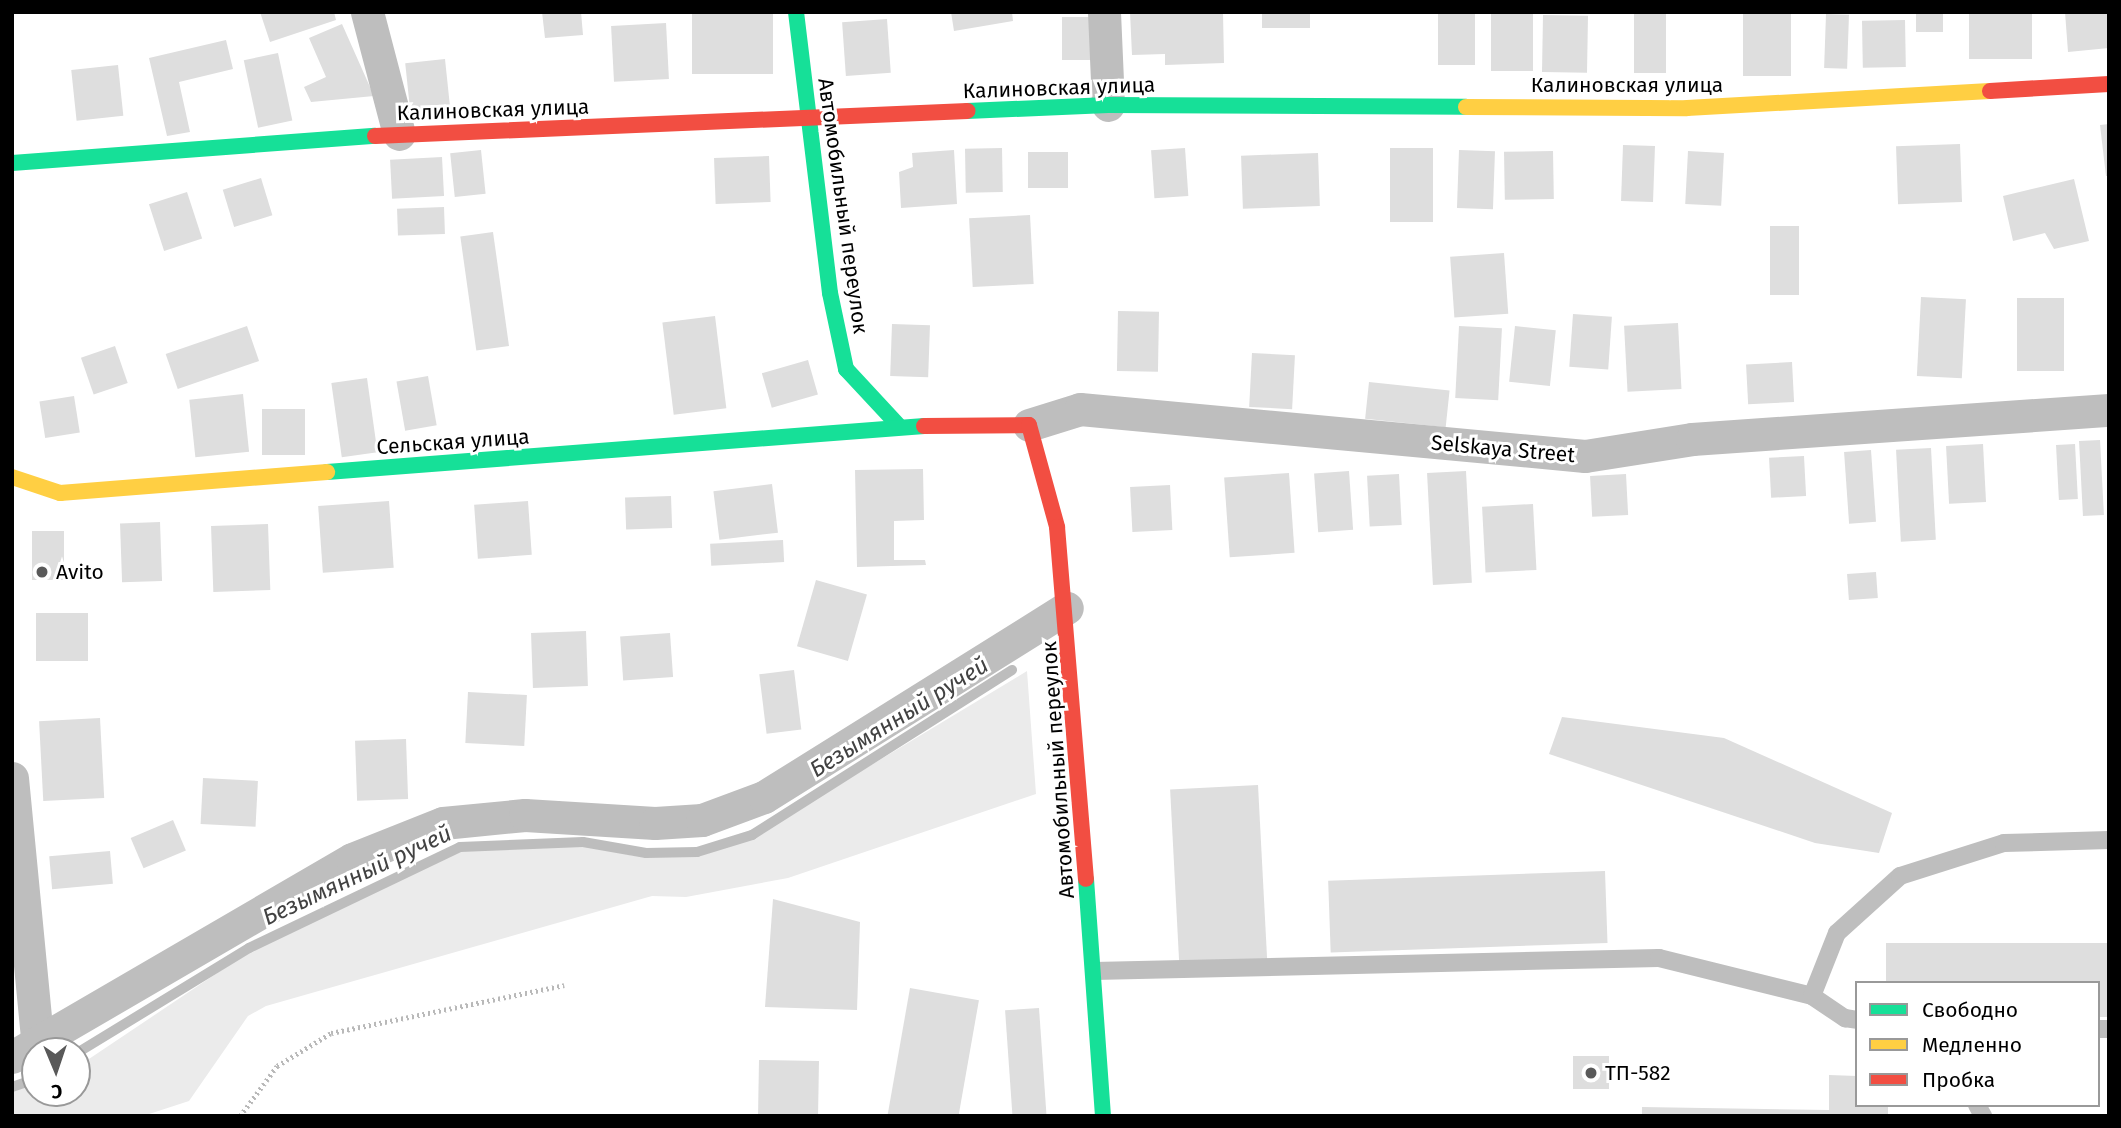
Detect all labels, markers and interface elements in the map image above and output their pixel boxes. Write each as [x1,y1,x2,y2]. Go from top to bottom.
street label: Калиновская улица [962,72,1156,104]
street label: Калиновская улица [1531,72,1723,98]
street label: Автомобильный переулок [813,77,873,335]
street label: Калиновская улица [396,94,590,126]
street label: Сельская улица [376,424,530,460]
street label: Selskaya Street [1430,430,1576,468]
place label: Avito [56,559,104,585]
marker: Avito [34,564,50,580]
street label: Автомобильный переулок [1036,641,1080,899]
water label: Безымянный ручей [805,651,993,783]
water label: Безымянный ручей [258,819,456,931]
legend [1855,981,2100,1107]
text: Свободно [1922,997,2018,1023]
text: Медленно [1922,1032,2022,1058]
north arrow [21,1037,91,1107]
place label: ТП-582 [1605,1060,1671,1086]
marker: ТП-582 [1583,1065,1599,1081]
text: Пробка [1922,1067,1995,1093]
text: С [51,1080,63,1103]

